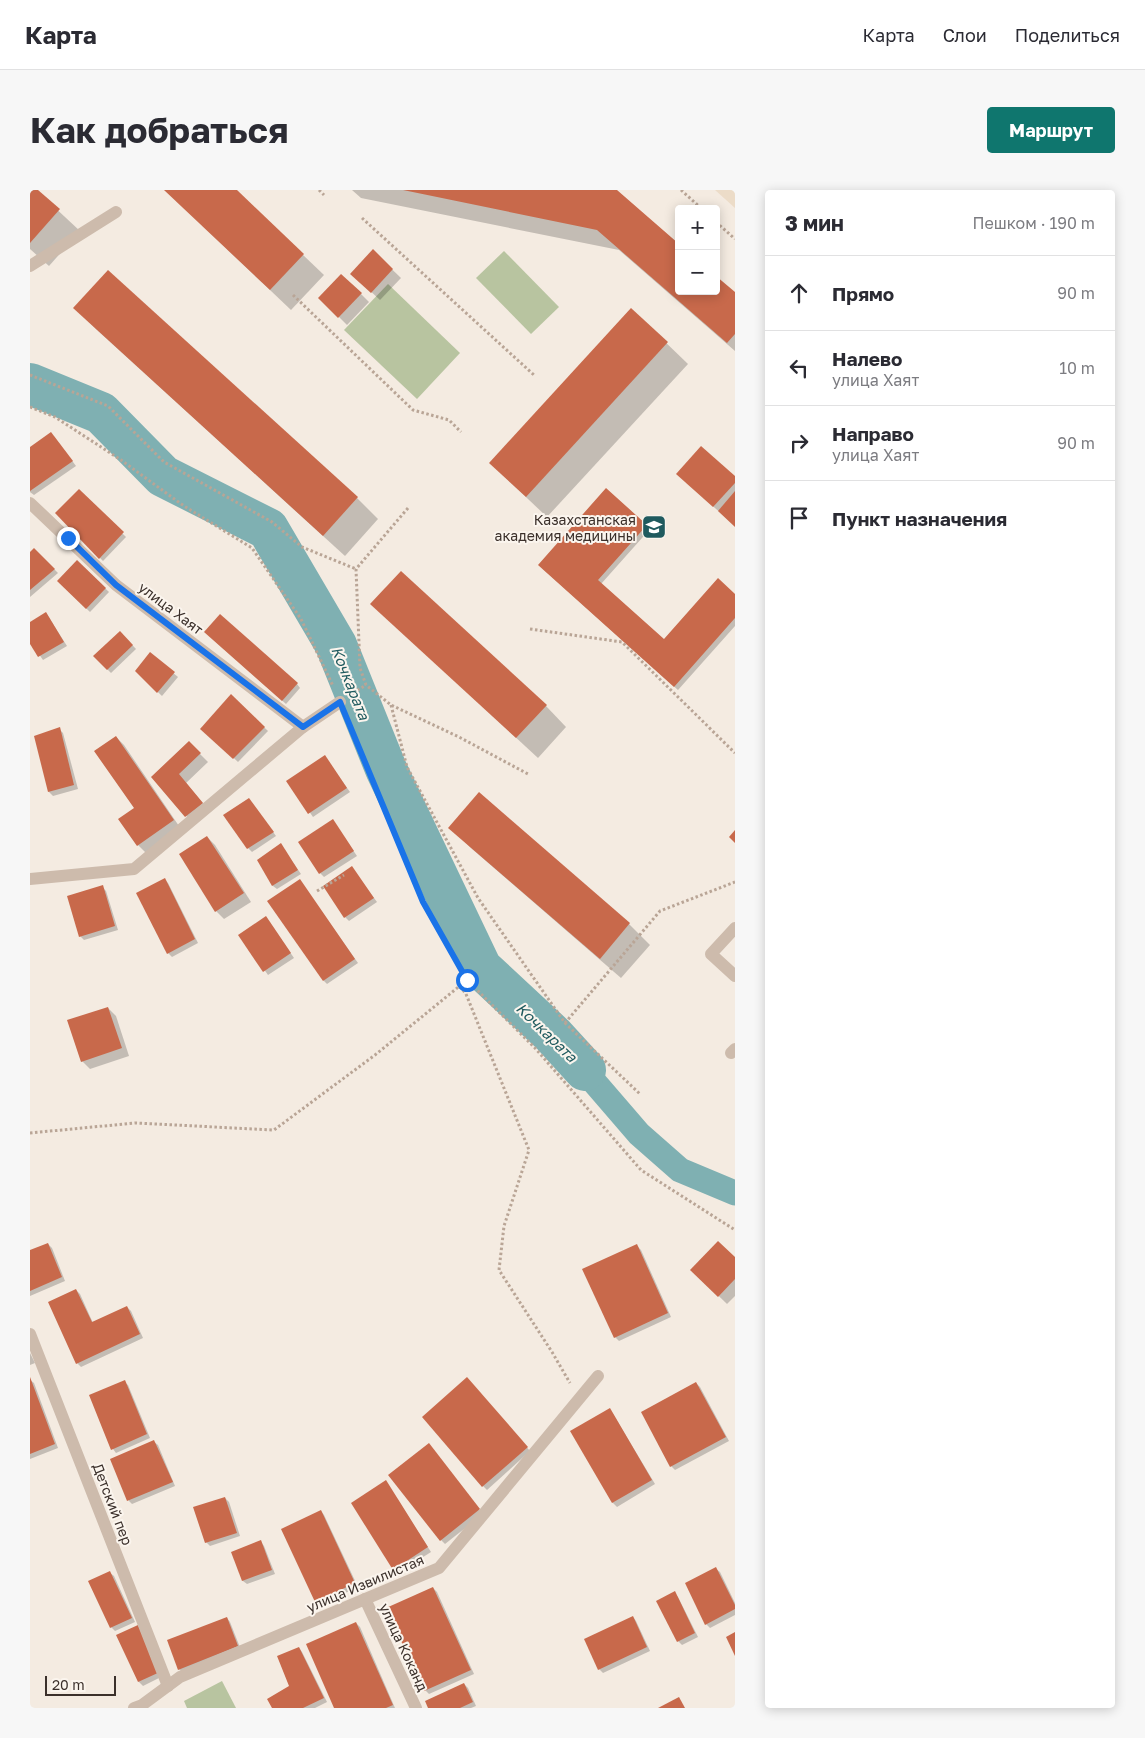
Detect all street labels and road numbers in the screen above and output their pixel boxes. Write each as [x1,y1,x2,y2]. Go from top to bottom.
street label: улица Хаят [135,578,207,638]
street label: Детский пер [90,1461,136,1547]
street label: улица Извилистая [304,1551,426,1615]
street label: улица Коканд [376,1600,432,1694]

